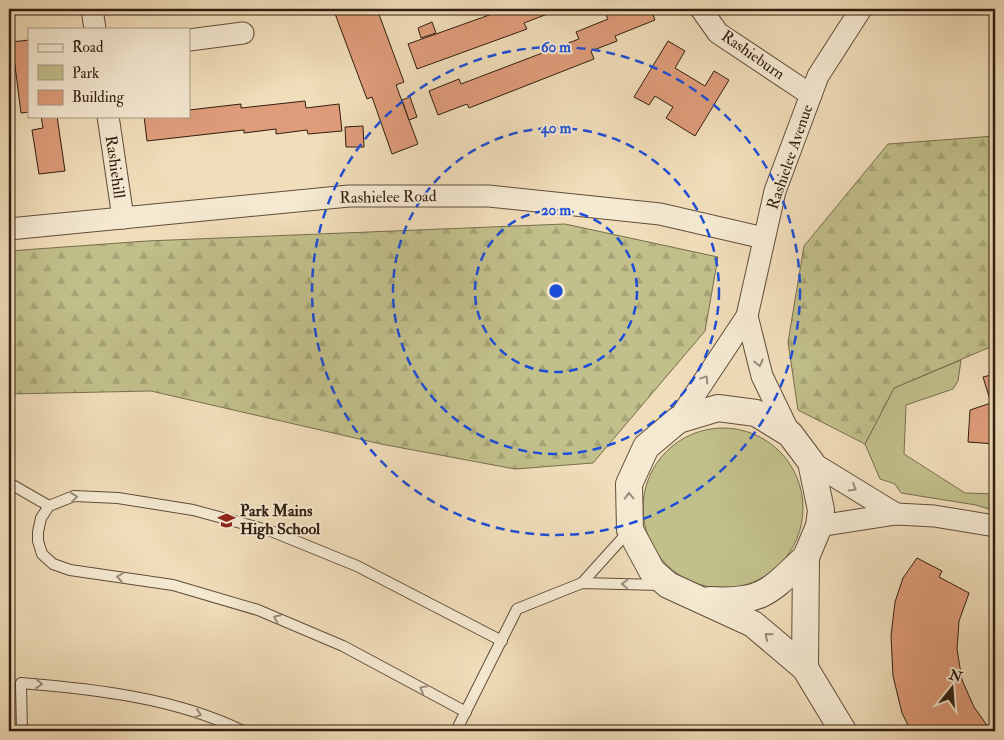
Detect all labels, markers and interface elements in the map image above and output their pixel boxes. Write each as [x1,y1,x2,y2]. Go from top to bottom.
street label: Rashieburn [717,26,789,84]
legend [28,28,190,118]
text: Road [72,38,104,57]
text: 60 m [541,38,571,57]
text: Park [72,64,99,83]
text: Building [72,88,124,107]
street label: Rashielee Avenue [763,102,817,212]
text: 40 m [540,119,572,138]
street label: Rashiehill [101,134,129,200]
street label: Rashielee Road [339,186,437,208]
text: 20 m [541,201,571,220]
centre of rings [547,282,565,300]
one-way arrow [753,359,764,368]
one-way arrow [699,376,708,385]
one-way arrow [847,481,856,491]
one-way arrow [71,492,79,503]
one-way arrow [624,492,634,500]
place label: Park Mains High School [240,501,321,540]
school or university icon: Park Mains High School [216,510,236,530]
one-way arrow [116,573,125,583]
one-way arrow [621,579,628,589]
one-way arrow [273,614,282,624]
one-way arrow [764,633,773,642]
north arrow [926,662,976,712]
text: N [946,666,965,686]
one-way arrow [35,679,43,690]
one-way arrow [419,686,428,696]
one-way arrow [194,708,202,718]

